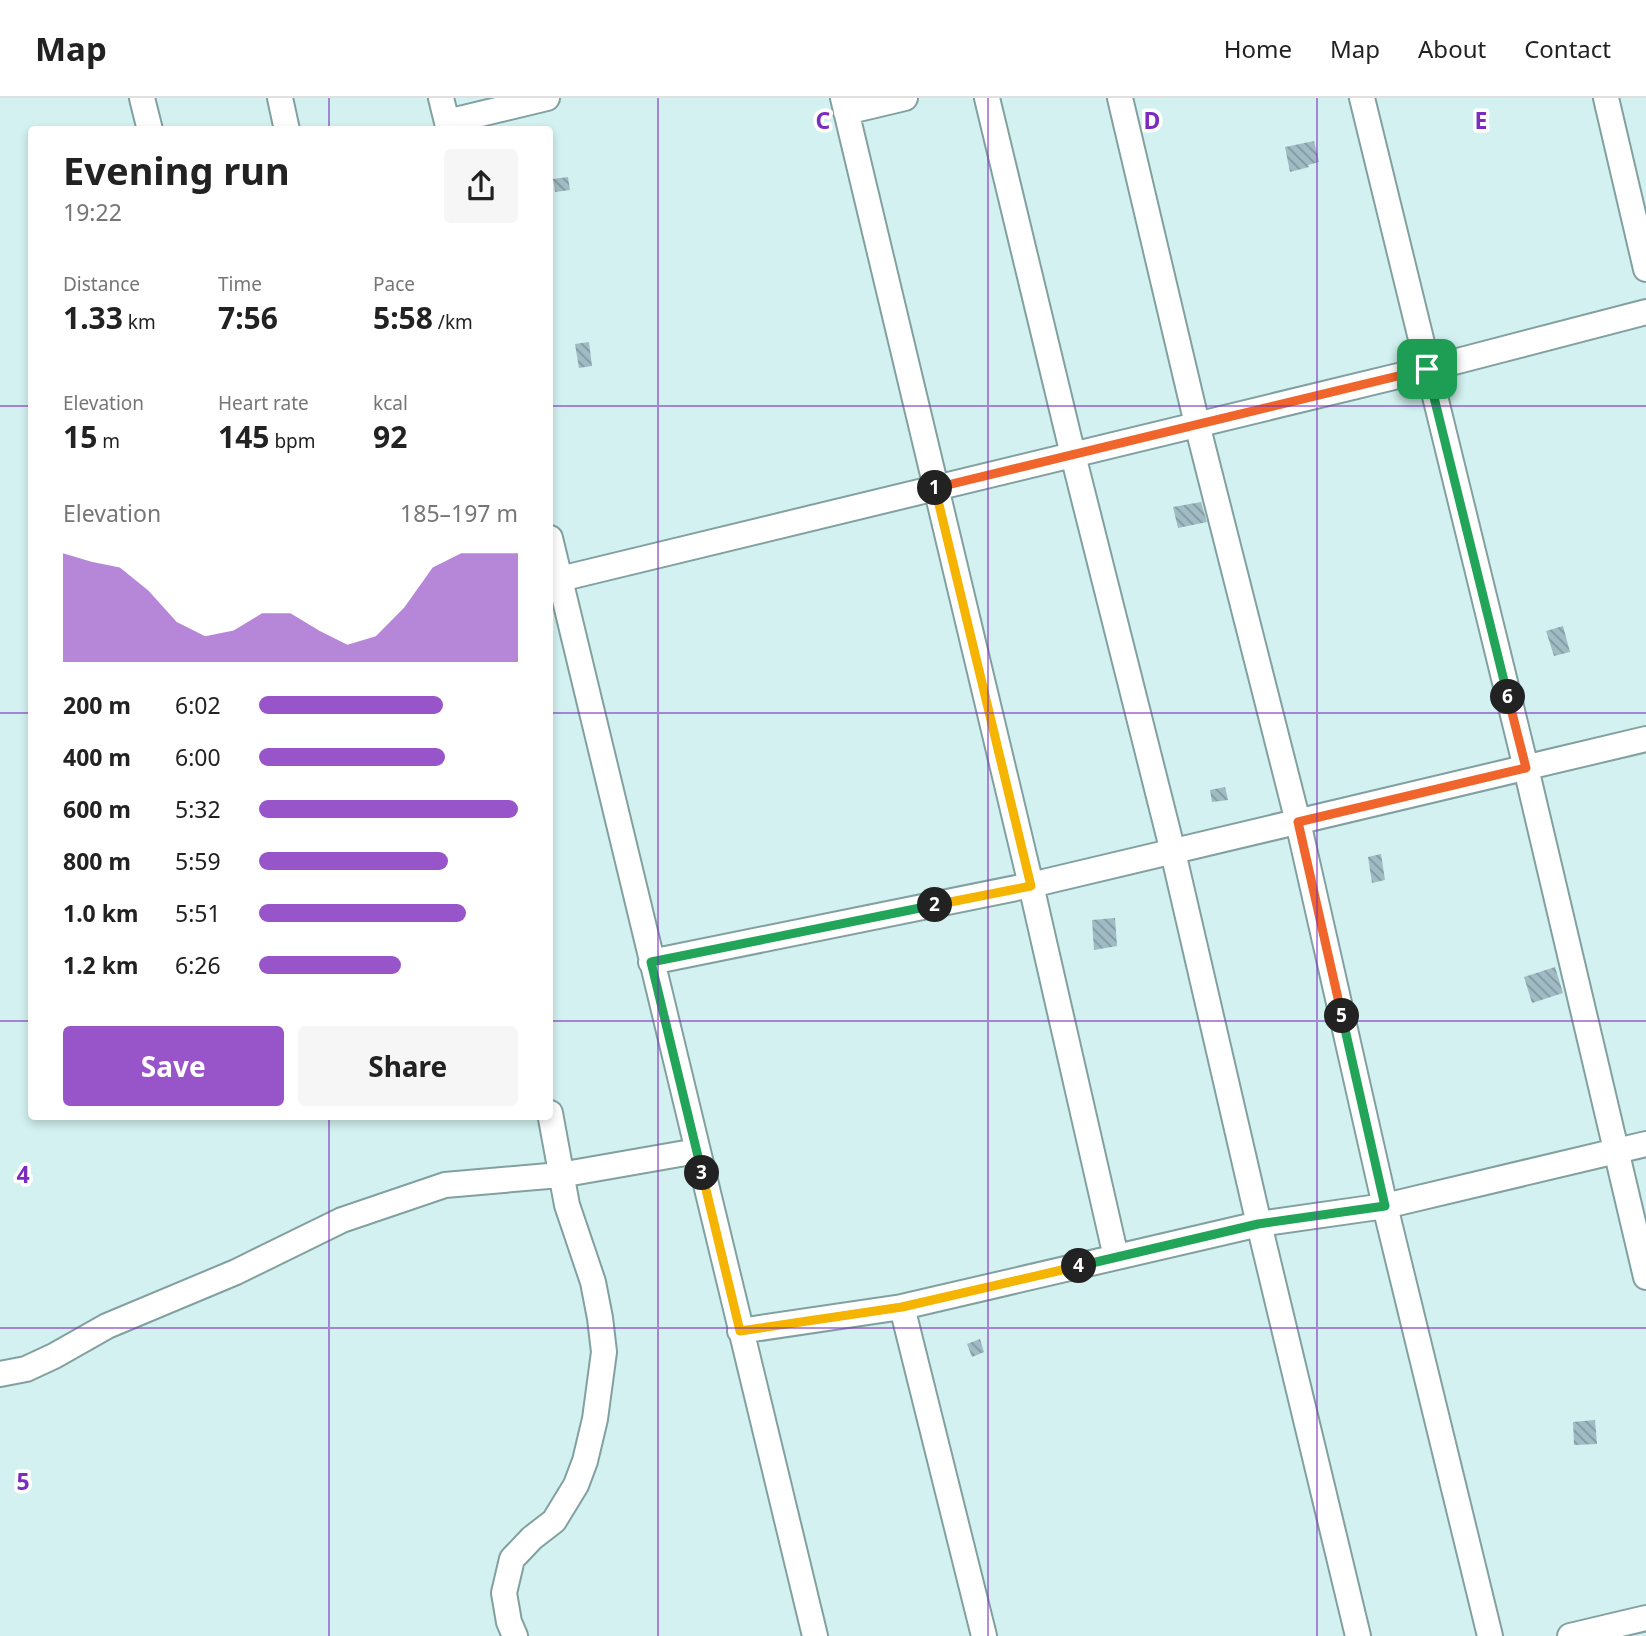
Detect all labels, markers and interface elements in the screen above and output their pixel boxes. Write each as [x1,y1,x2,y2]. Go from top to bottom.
text: Map [35,26,107,71]
text: Home [1224,32,1292,65]
text: Map [1330,32,1380,65]
text: About [1418,32,1486,65]
text: Contact [1524,32,1611,65]
text: C [816,104,831,136]
text: D [1144,104,1160,136]
text: E [1475,104,1487,136]
text: Evening run [63,144,290,196]
button: share [444,149,518,223]
text: 19:22 [63,196,122,228]
text: Distance [63,271,140,297]
text: Time [218,271,262,297]
text: Pace [373,271,415,297]
text: 1.33 [63,297,123,338]
text: 7:56 [218,297,278,338]
text: 5:58 [373,297,433,338]
text: km [123,309,156,335]
text: /km [433,309,473,335]
pin [1397,339,1457,399]
icon: arrive [1408,350,1446,388]
text: Elevation [63,390,144,416]
text: Heart rate [218,390,309,416]
text: kcal [373,390,408,416]
text: 15 [63,416,97,457]
text: 145 [218,416,269,457]
text: 92 [373,416,407,457]
text: m [97,428,120,454]
text: bpm [269,428,316,454]
pin: 1 [918,470,953,506]
text: 1 [929,474,940,500]
text: Elevation [63,497,161,529]
text: 185–197 m [400,497,518,529]
pin: 6 [1490,680,1526,714]
text: 6 [1502,683,1513,709]
text: 200 m [63,689,131,721]
text: 6:02 [175,689,221,721]
text: 400 m [63,741,131,773]
text: 6:00 [175,741,221,773]
text: 600 m [63,793,131,825]
text: 5:32 [175,793,221,825]
text: 800 m [63,845,131,877]
text: 5:59 [175,845,221,877]
pin: 2 [918,888,953,922]
text: 2 [929,891,940,917]
text: 1.0 km [63,897,138,929]
text: 5:51 [175,897,221,929]
text: 1.2 km [63,949,138,981]
text: 6:26 [175,949,221,981]
pin: 5 [1324,998,1360,1034]
text: 5 [1336,1002,1347,1028]
button: Save [63,1026,284,1106]
button: Share [298,1026,518,1106]
pin: 3 [684,1156,720,1190]
text: 4 [16,1158,30,1190]
text: 3 [696,1159,707,1185]
pin: 4 [1062,1248,1096,1284]
text: 4 [1073,1252,1084,1278]
text: 5 [16,1465,30,1497]

